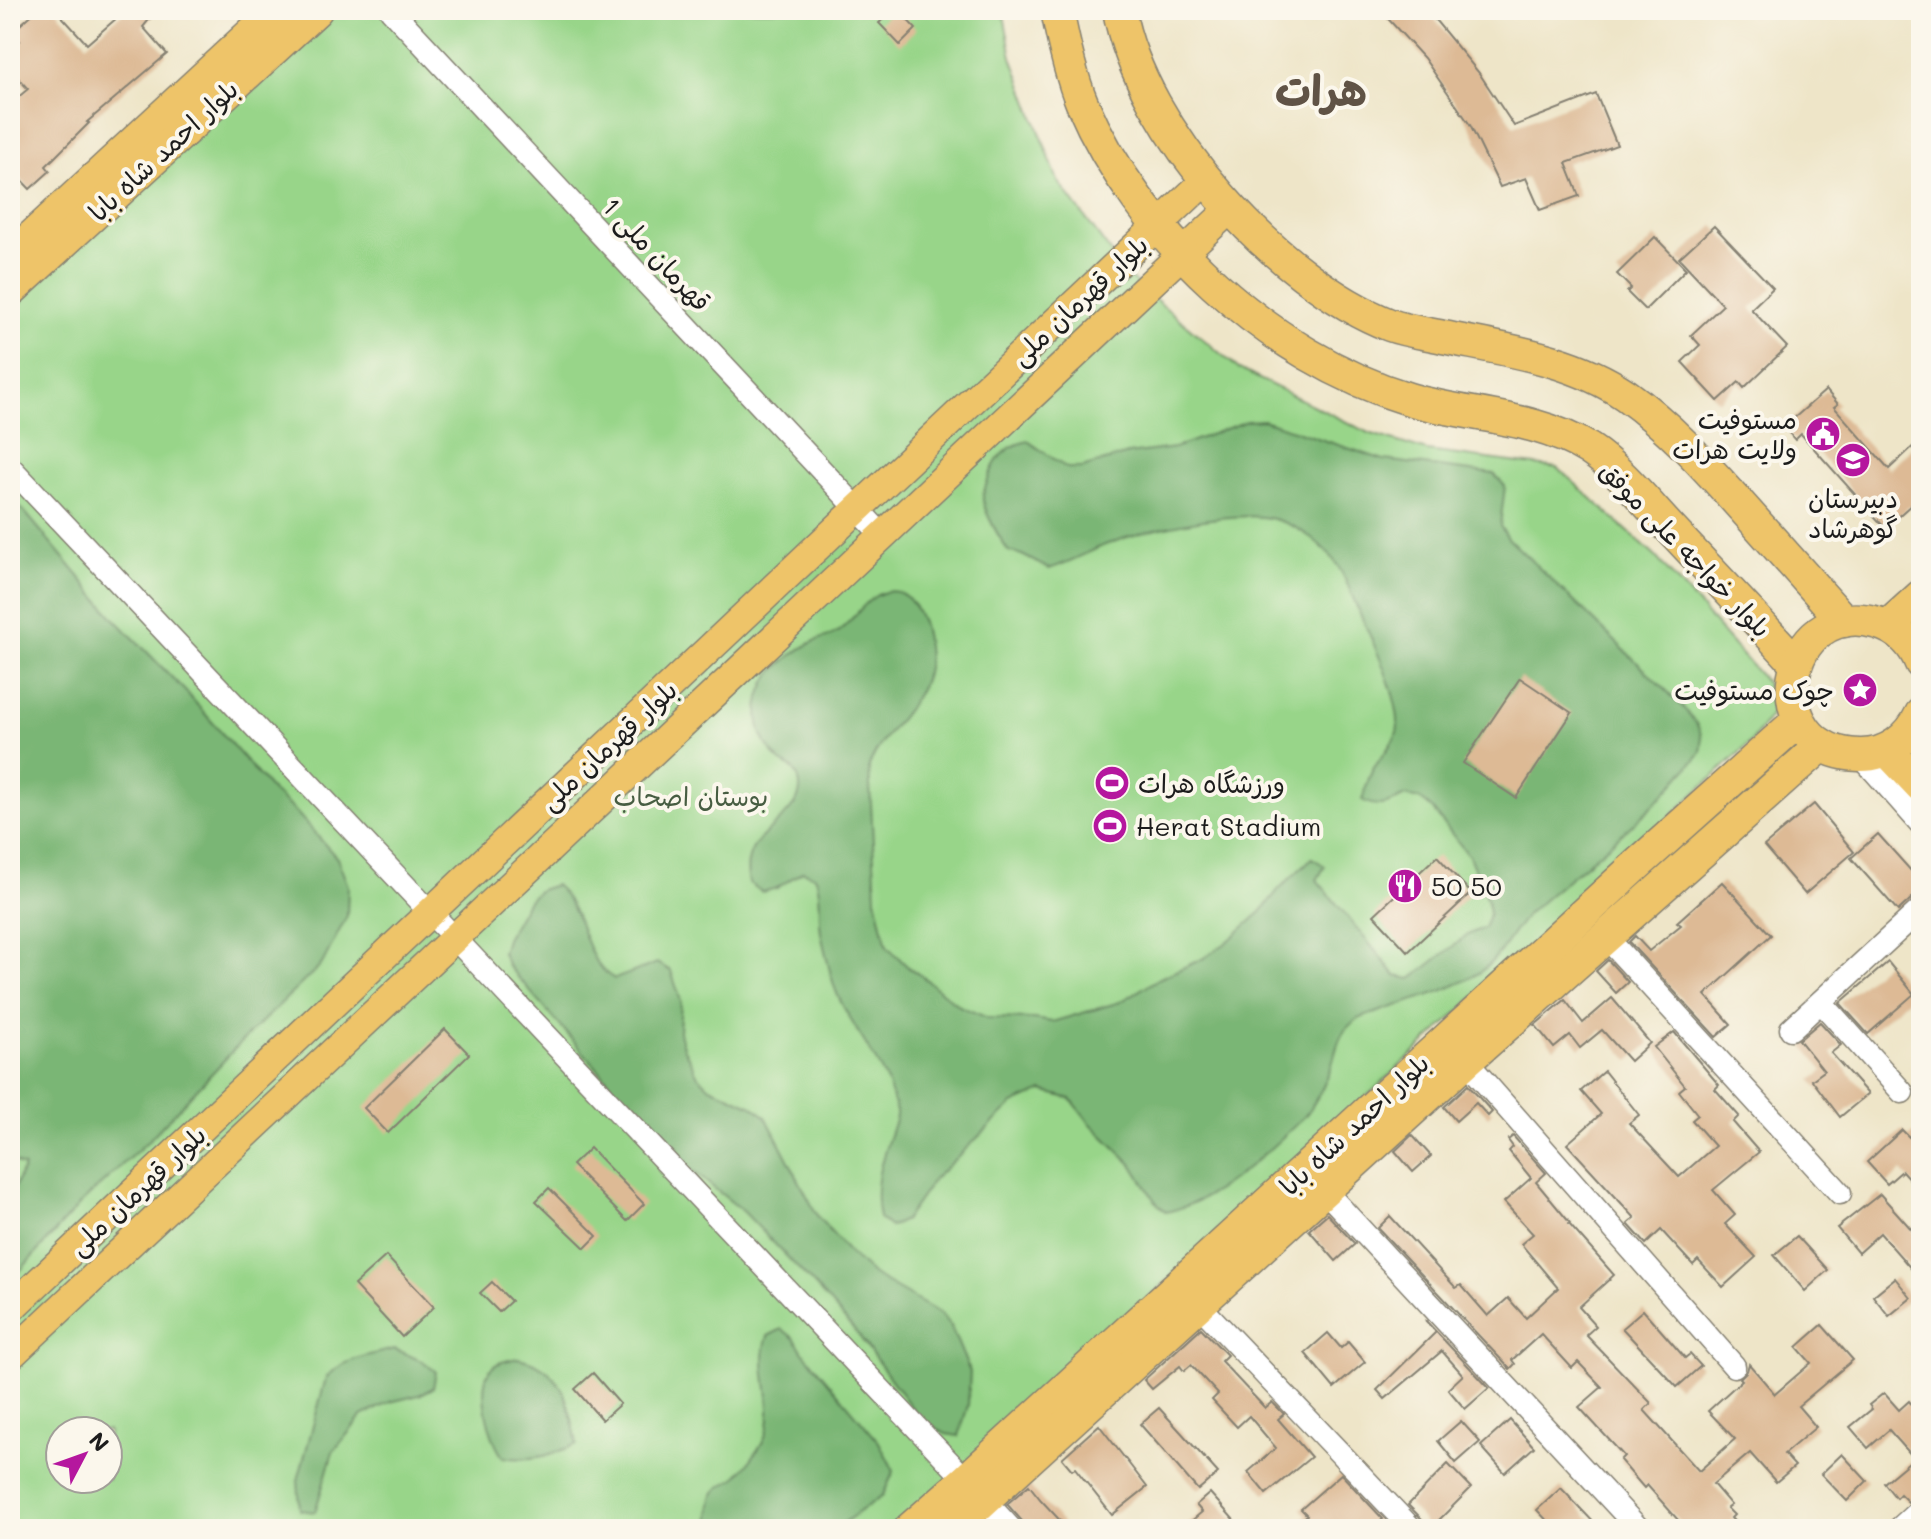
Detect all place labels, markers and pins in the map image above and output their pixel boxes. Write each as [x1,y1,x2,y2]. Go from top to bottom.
place label: مستوفیت ولایت هرات [1672,402,1797,466]
public building icon: مستوفیت ولایت هرات [1804,415,1842,453]
school or university icon: دبیرستان گوهرشاد [1834,441,1872,479]
place label: دبیرستان گوهرشاد [1808,481,1898,545]
place icon: چوک مستوفیت [1841,671,1879,709]
place label: چوک مستوفیت [1674,673,1834,707]
sports icon: ورزشگاه هرات [1093,764,1131,802]
place label: ورزشگاه هرات [1138,766,1285,800]
sports icon: Herat Stadium [1091,807,1129,845]
place label: Herat Stadium [1136,809,1321,843]
restaurant icon: 50 50 [1386,867,1424,905]
place label: 50 50 [1431,869,1502,903]

